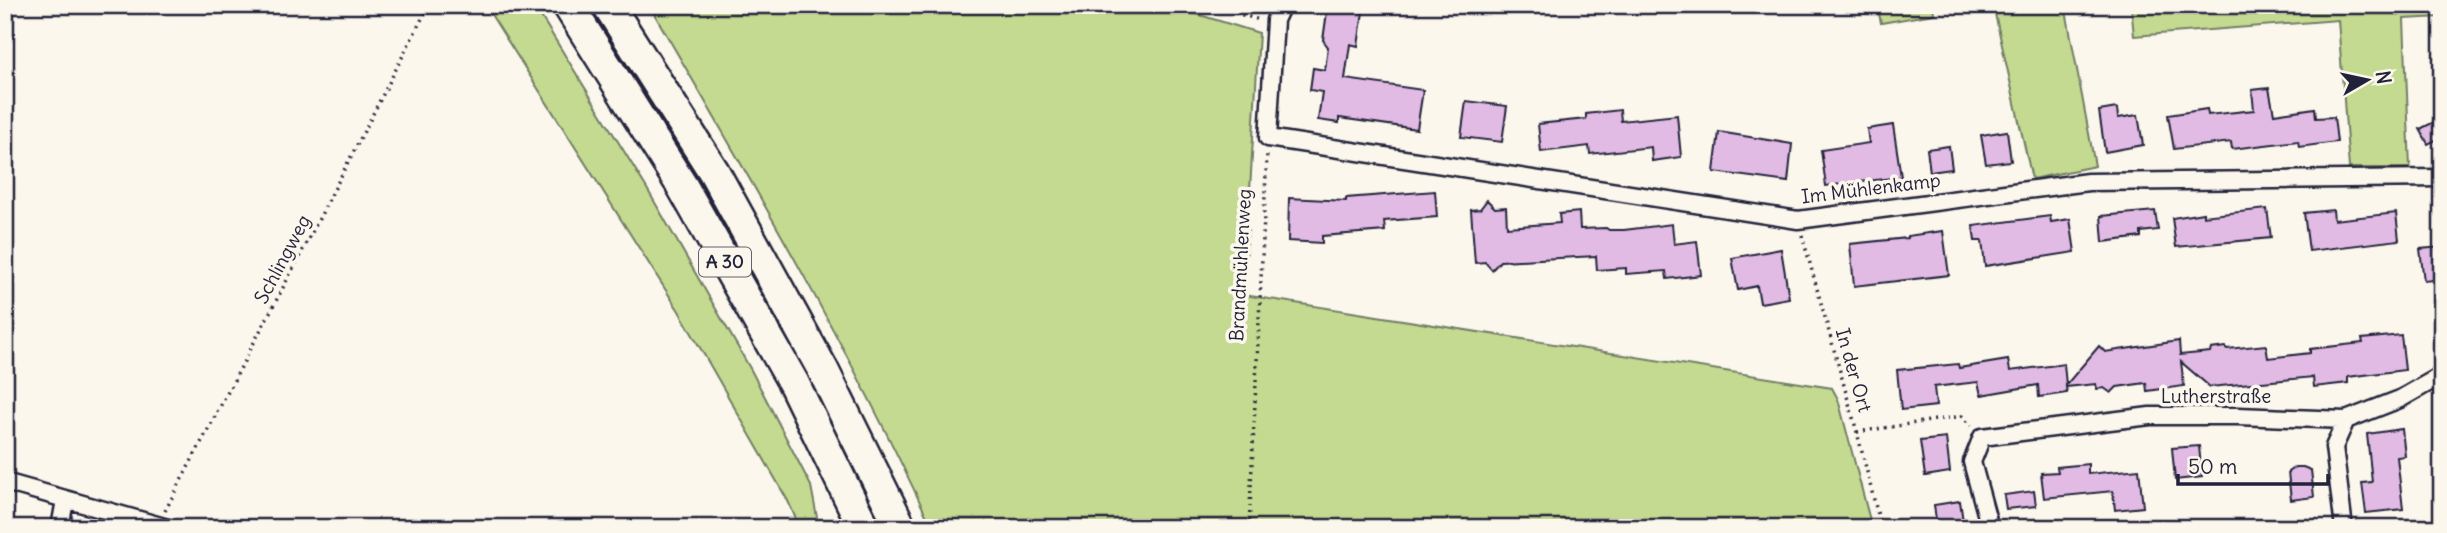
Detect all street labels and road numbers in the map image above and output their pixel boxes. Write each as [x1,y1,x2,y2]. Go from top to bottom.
street label: Im Mühlenkamp [1800,168,1942,208]
street label: Brandmühlenweg [1224,188,1256,342]
street label: Schlingweg [249,211,315,307]
road number: A 30 [699,248,751,276]
street label: In der Ort [1831,325,1877,415]
street label: Lutherstraße [2161,384,2271,408]

